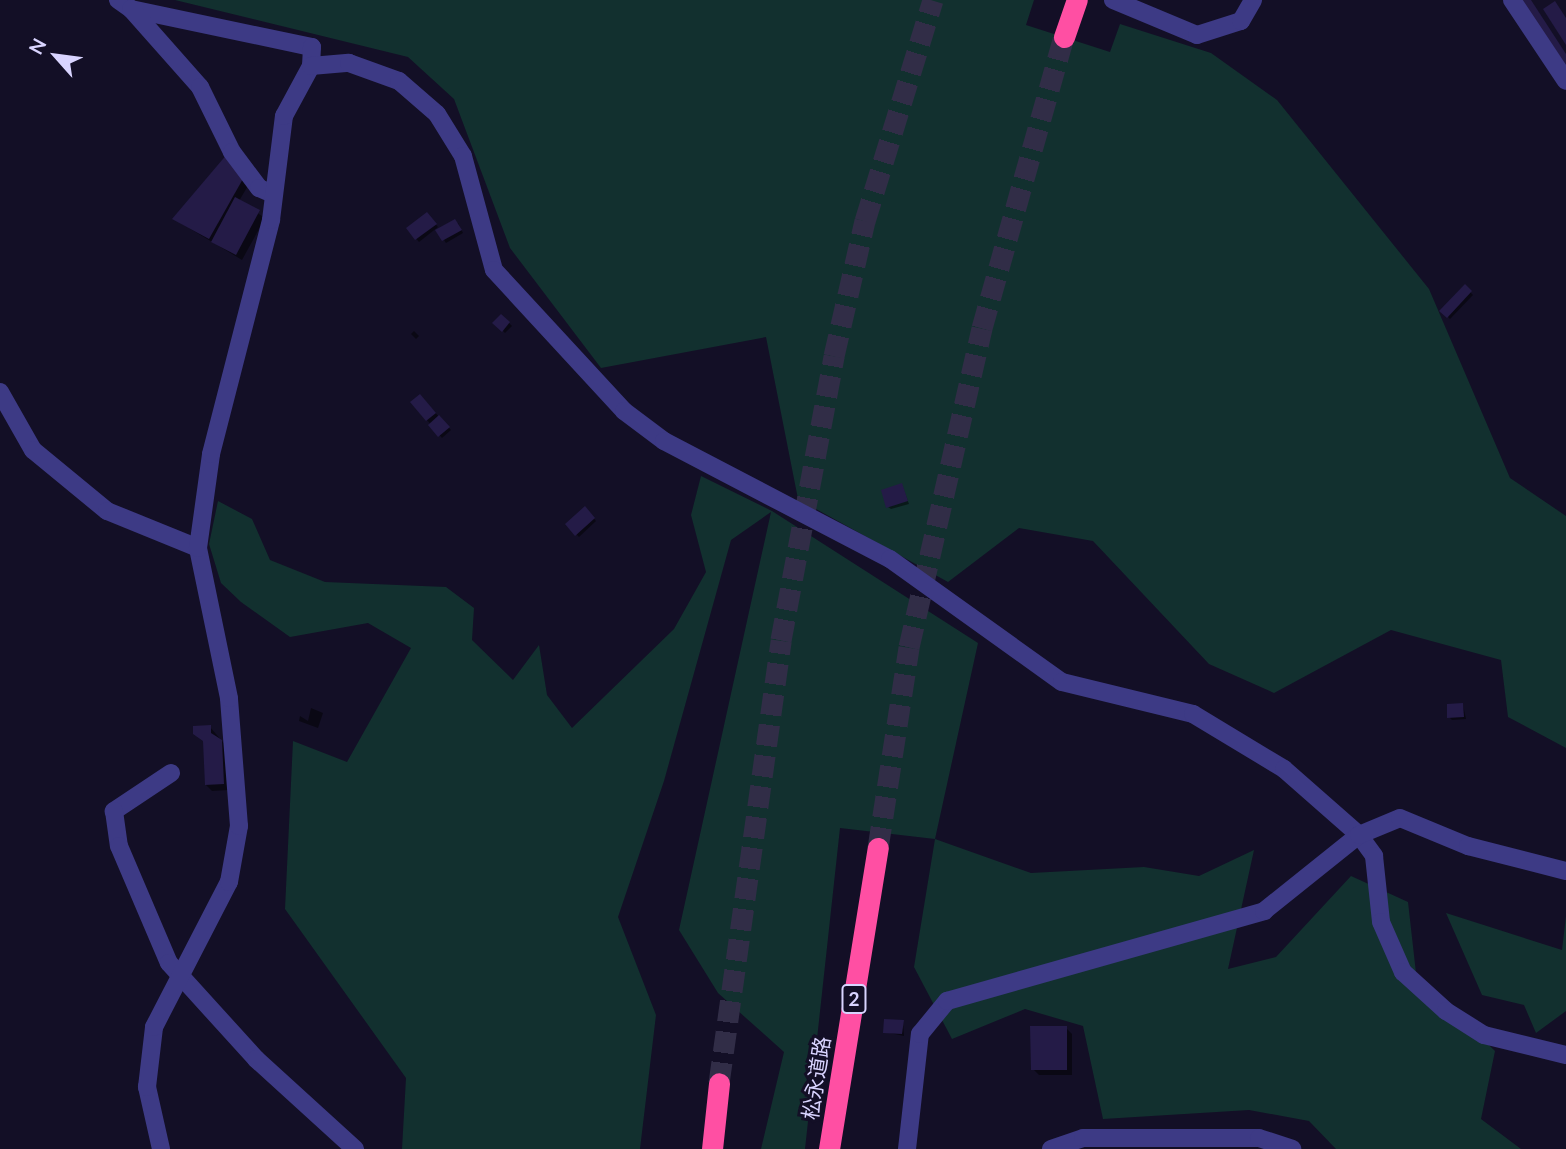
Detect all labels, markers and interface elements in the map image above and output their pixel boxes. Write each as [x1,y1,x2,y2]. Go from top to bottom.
north arrow [21,21,91,91]
text: N [23,34,51,58]
road number: 2 [840,984,868,1015]
street label: 松永道路 [797,1035,835,1121]

